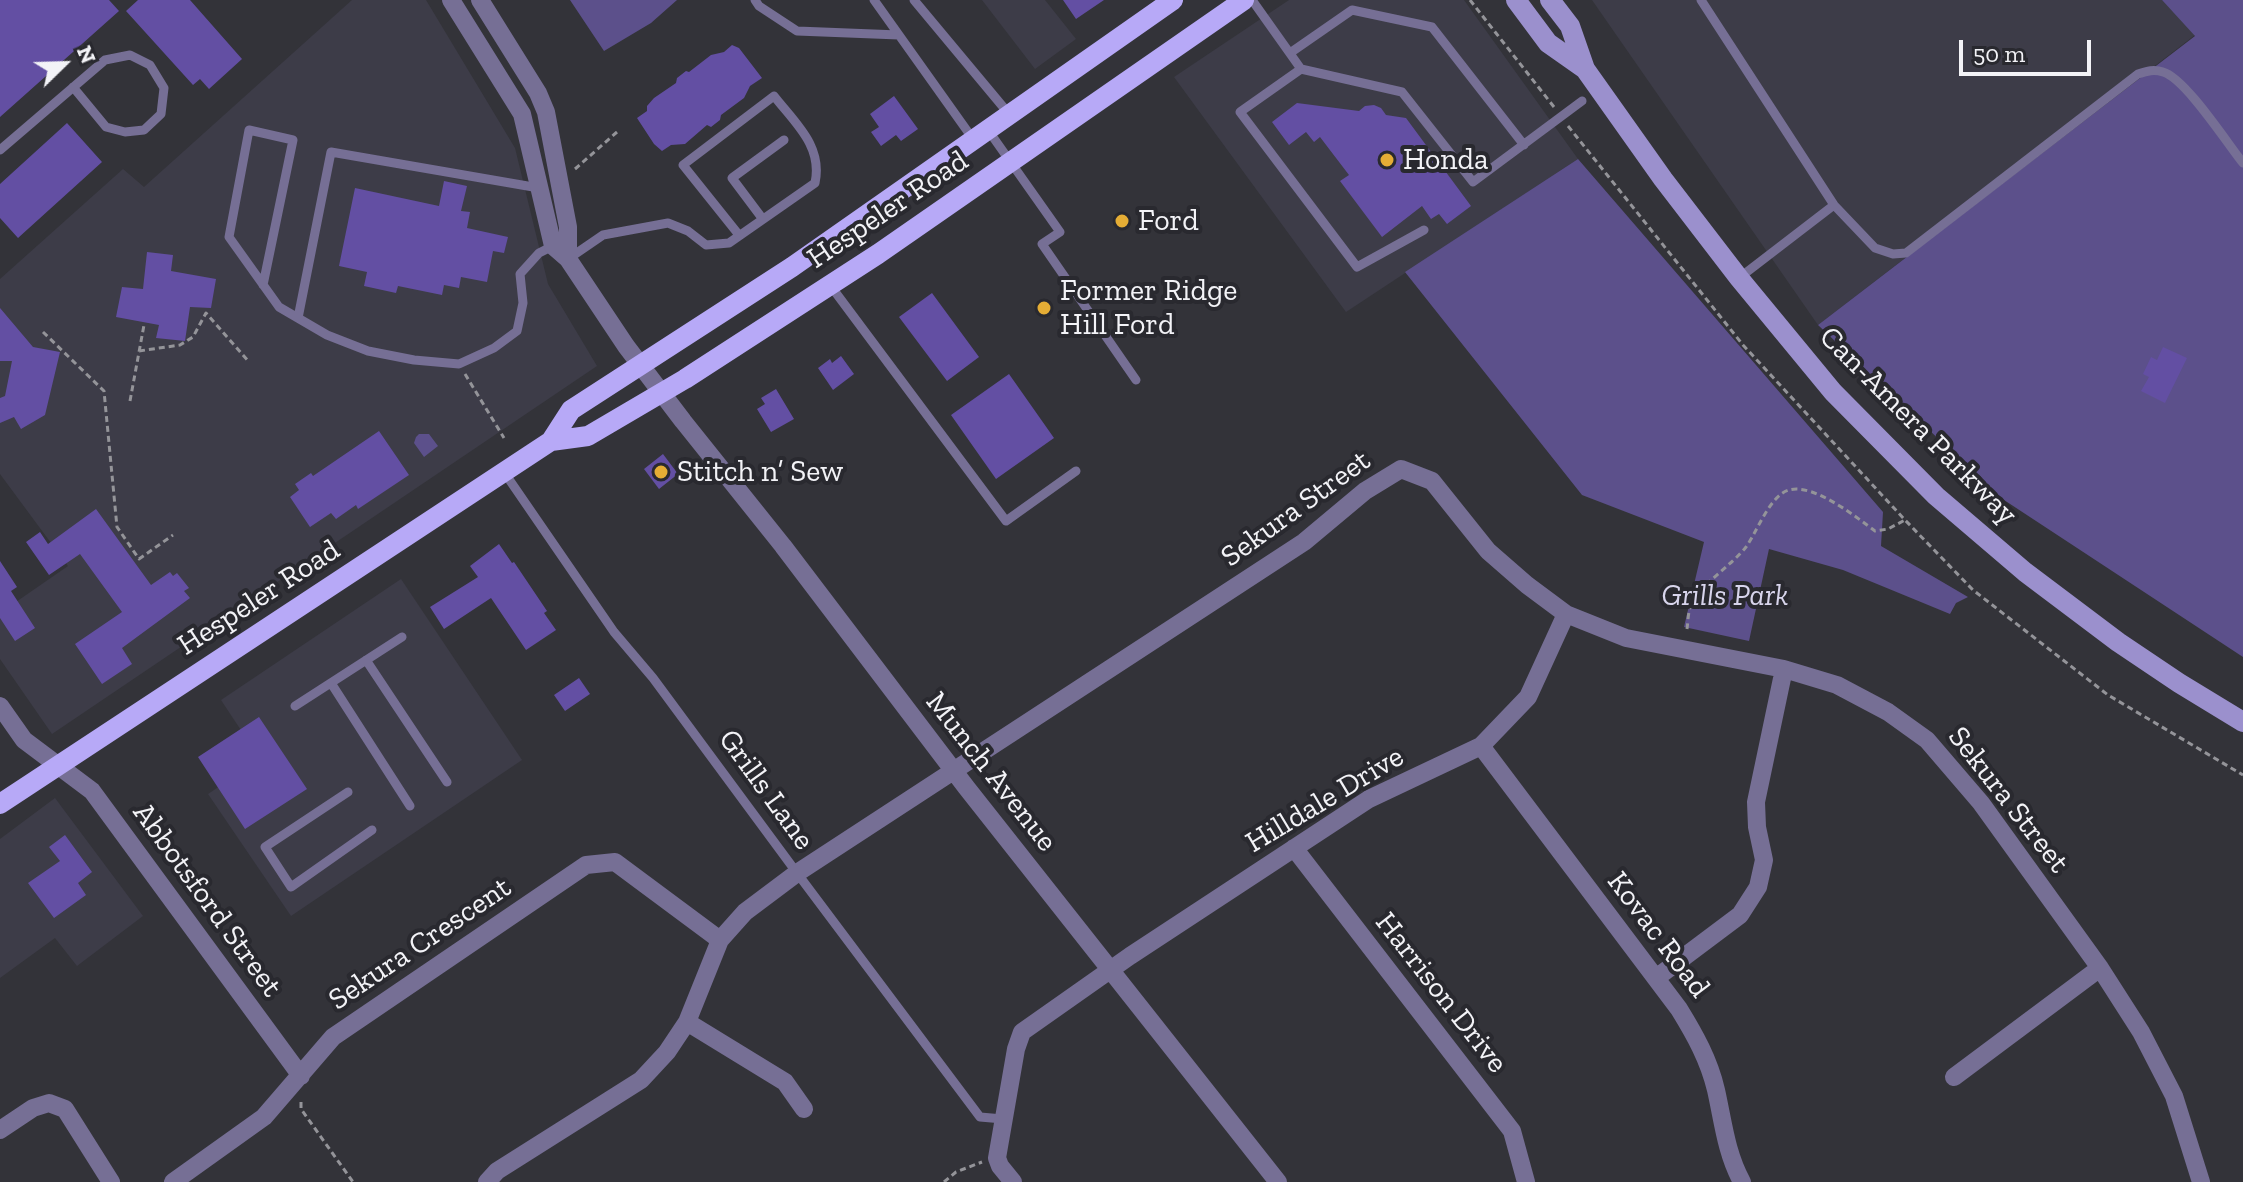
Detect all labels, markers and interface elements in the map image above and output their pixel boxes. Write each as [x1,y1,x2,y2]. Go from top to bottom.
north arrow [24,24,104,104]
scale bar [1963,24,2095,74]
text: 50 m [1973,39,2025,68]
text: N [71,41,102,67]
place label: Honda [1403,142,1488,178]
street label: Hespeler Road [801,143,975,277]
marker: Honda [1378,151,1396,169]
place label: Ford [1138,203,1199,239]
marker: Ford [1113,212,1131,230]
place label: Former Ridge Hill Ford [1060,273,1237,344]
marker: Former Ridge Hill Ford [1035,299,1053,317]
street label: Can-Amera Parkway [1811,319,2025,533]
street label: Sekura Street [1214,443,1378,575]
place label: Stitch n’ Sew [677,454,843,490]
marker: Stitch n’ Sew [652,463,670,481]
street label: Hespeler Road [171,532,347,664]
park label: Grills Park [1662,578,1788,614]
street label: Munch Avenue [918,685,1064,859]
street label: Sekura Street [1940,720,2076,880]
street label: Grills Lane [710,723,822,857]
street label: Hilldale Drive [1240,739,1410,861]
street label: Abbotsford Street [125,796,289,1004]
street label: Kovac Road [1599,865,1717,1005]
street label: Sekura Crescent [322,870,518,1018]
street label: Harrison Drive [1367,906,1515,1080]

